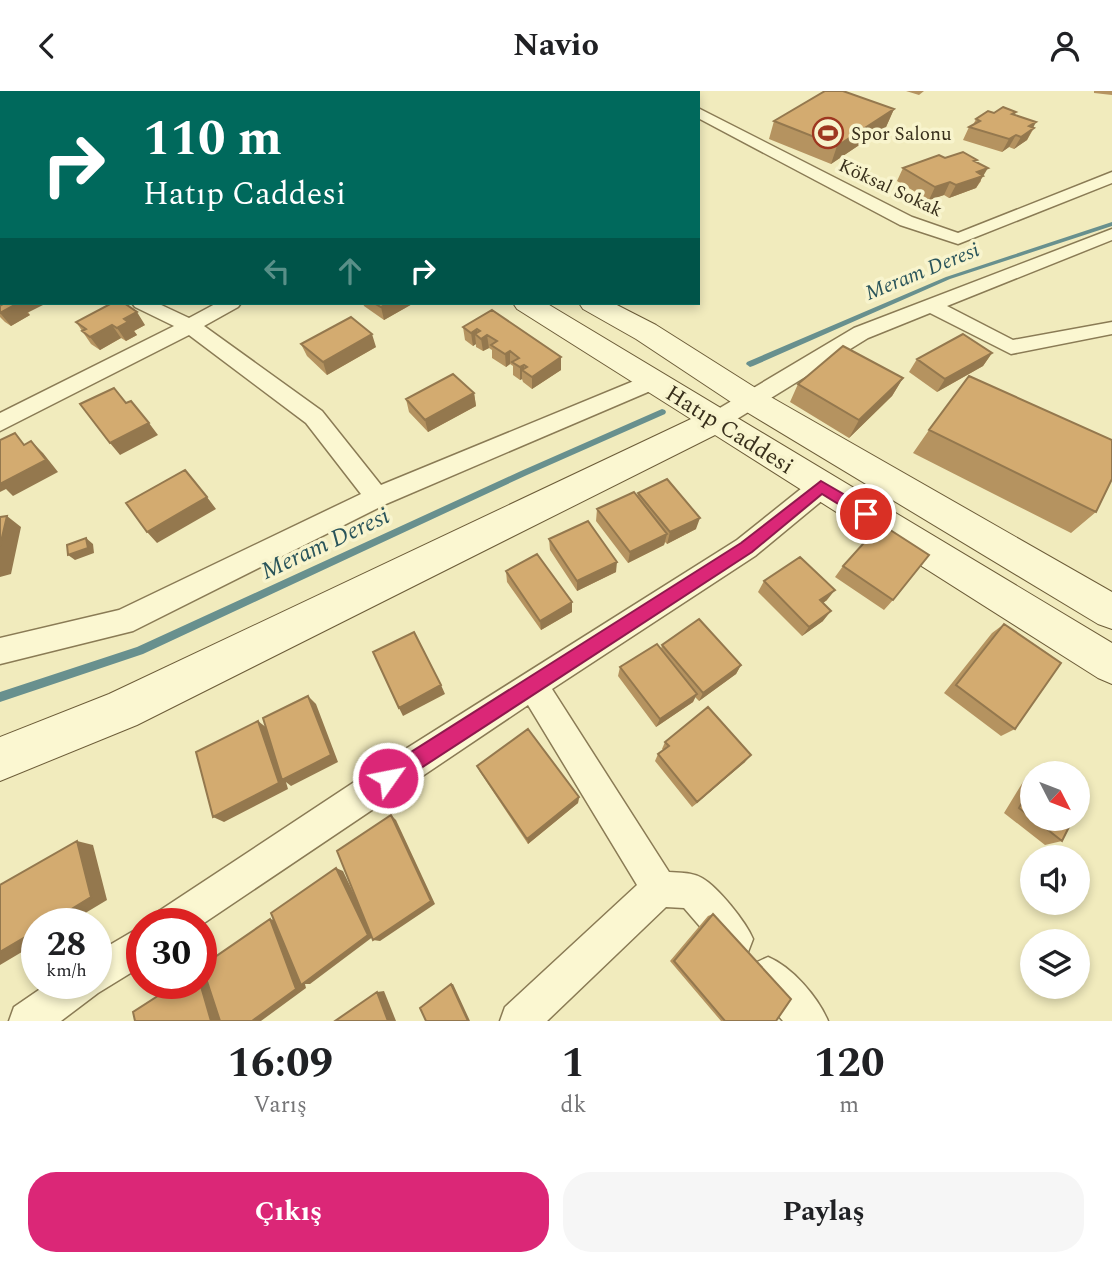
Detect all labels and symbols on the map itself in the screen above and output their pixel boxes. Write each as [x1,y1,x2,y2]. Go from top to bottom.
sports icon: Spor Salonu [811,116,845,150]
place label: Spor Salonu [851,120,952,149]
street label: Köksal Sokak [833,151,948,225]
water label: Meram Deresi [860,234,985,309]
street label: Hatıp Caddesi [658,377,800,484]
pin [836,484,896,544]
water label: Meram Deresi [255,498,396,589]
position arrow [351,741,425,815]
north arrow [1020,761,1090,831]
speed limit sign: 30 [126,908,217,999]

